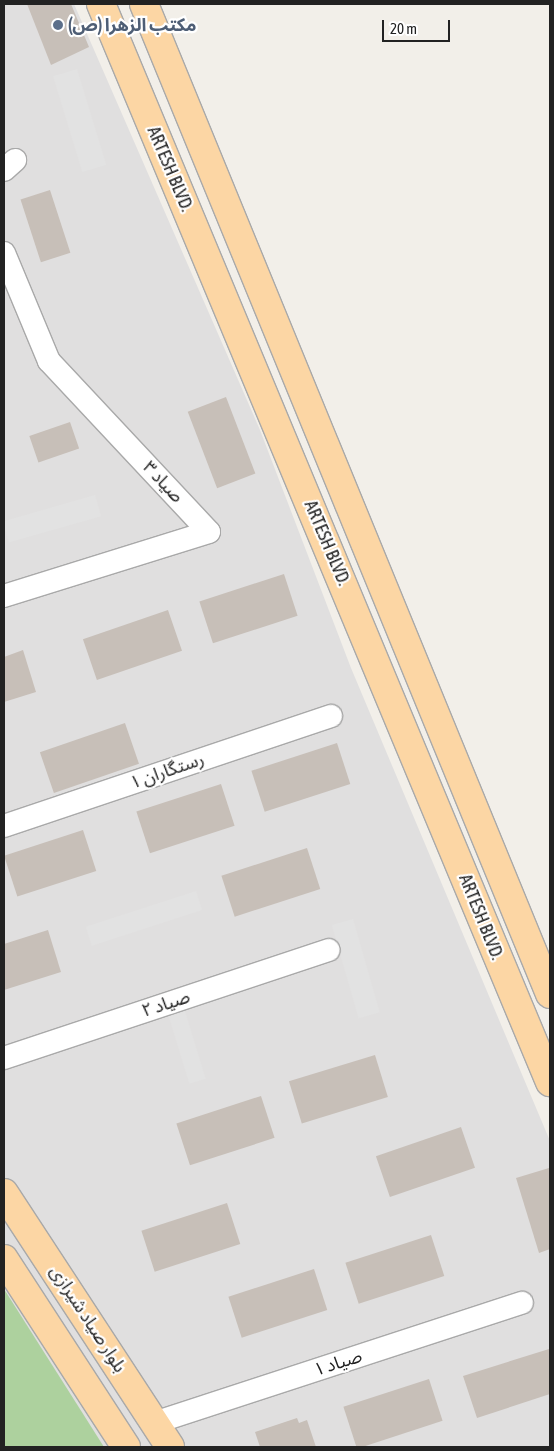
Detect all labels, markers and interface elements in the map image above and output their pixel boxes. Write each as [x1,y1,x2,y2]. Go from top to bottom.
scale bar [384,10,452,42]
place label: مکتب الزهرا (ص) [68,14,196,36]
marker: مکتب الزهرا (ص) [52,19,64,31]
text: 20 m [390,20,417,37]
street label: ARTESH BLVD. [142,123,198,215]
street label: صیاد ۳ [138,457,188,507]
street label: ARTESH BLVD. [299,497,355,589]
street label: رستگاران ۱ [127,748,207,794]
street label: ARTESH BLVD. [454,871,508,963]
street label: صیاد ۲ [139,986,193,1022]
street label: بلوار صیاد شیرازی [45,1261,131,1377]
street label: صیاد ۱ [311,1345,365,1381]

